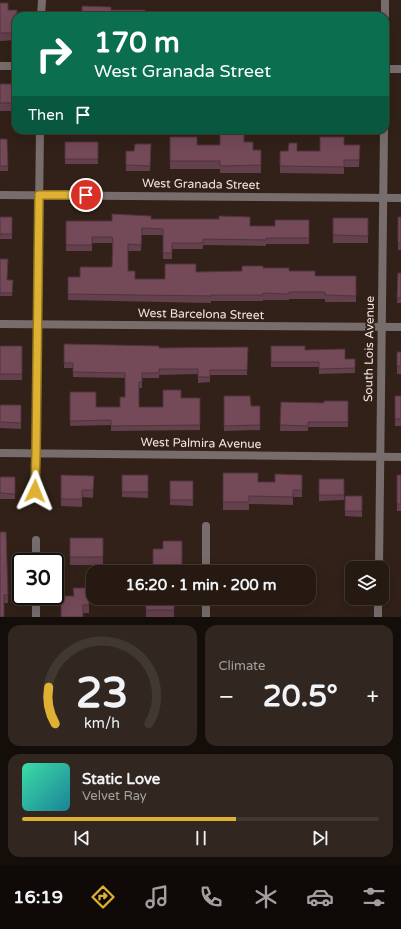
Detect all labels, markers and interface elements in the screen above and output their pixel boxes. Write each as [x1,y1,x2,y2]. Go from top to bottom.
text: 170 m [94,26,180,60]
icon: right [28,28,80,80]
text: West Granada Street [94,60,271,82]
icon: arrive [72,104,94,126]
text: Then [28,106,64,124]
street label: West Granada Street [142,176,261,192]
pin [69,178,103,212]
icon: arrive [75,184,97,206]
street label: South Lois Avenue [361,296,377,402]
street label: West Barcelona Street [138,306,265,322]
street label: West Palmira Avenue [141,435,262,451]
position arrow [14,470,56,512]
speed limit sign: 30 [12,553,64,605]
map controls [345,561,389,605]
button: layers [345,561,389,605]
text: 16:20 · 1 min · 200 m [126,576,276,594]
text: Climate [219,658,265,674]
text: 23 [76,668,128,718]
text: 20.5° [263,678,338,715]
text: − [219,684,234,710]
text: + [367,684,379,710]
text: km/h [84,714,120,731]
text: Static Love [82,770,160,788]
text: Velvet Ray [82,788,147,804]
icon: previous [71,827,93,849]
icon: pause [190,827,212,849]
icon: next [309,827,331,849]
icon: directions [89,883,117,911]
icon: music [143,883,171,911]
icon: phone [197,883,225,911]
icon: climate [252,883,280,911]
icon: car [306,883,334,911]
icon: filters [360,883,388,911]
text: 16:19 [13,886,63,908]

